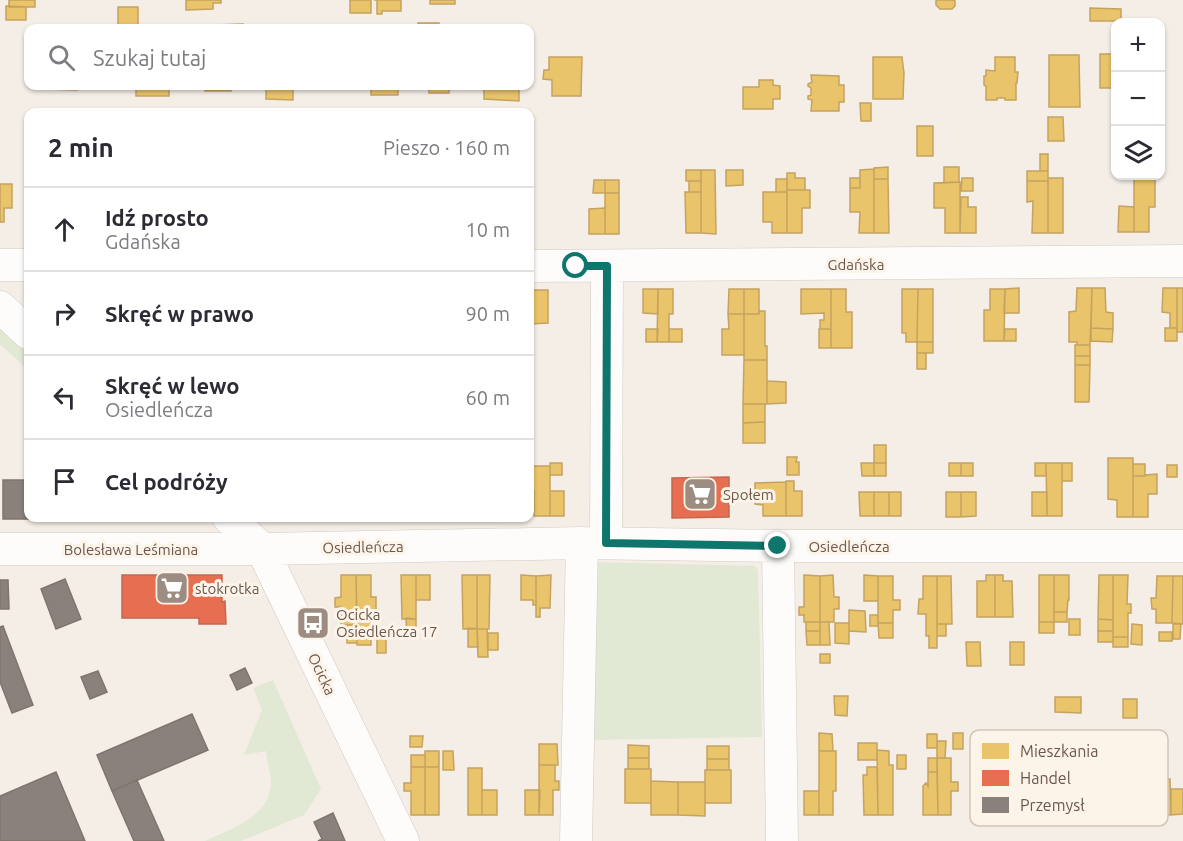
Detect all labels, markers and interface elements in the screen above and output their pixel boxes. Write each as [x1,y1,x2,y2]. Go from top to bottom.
map controls [1111,18,1165,180]
button: + [1111,18,1165,72]
search box [24,24,534,90]
icon: search [45,41,78,74]
text: Szukaj tutaj [93,45,206,70]
button: − [1111,72,1165,126]
button: layers [1111,126,1165,180]
text: 2 min [48,133,114,162]
text: Pieszo · 160 m [383,136,510,159]
text: Idź prosto [105,205,209,230]
icon: ahead [48,213,81,246]
text: 10 m [466,218,510,241]
text: Gdańska [105,230,181,253]
route start [562,252,588,278]
street label: Gdańska [828,256,884,273]
icon: right [48,297,81,330]
text: Skręć w prawo [105,301,254,326]
text: 90 m [466,302,510,325]
text: Skręć w lewo [105,373,239,398]
icon: left [48,381,81,414]
text: 60 m [466,386,510,409]
text: Osiedleńcza [105,398,213,421]
icon: arrive [48,465,81,498]
text: Cel podróży [105,469,228,494]
supermarket icon: Społem [682,476,718,512]
place label: Społem [723,486,774,503]
route end [764,532,790,558]
street label: Osiedleńcza [322,538,404,556]
street label: Osiedleńcza [808,538,890,555]
street label: Bolesława Leśmiana [64,541,198,558]
supermarket icon: stokrotka [154,570,190,606]
place label: stokrotka [195,580,259,597]
bus stop icon: Ocicka Osiedleńcza 17 [295,605,331,641]
place label: Ocicka Osiedleńcza 17 [336,606,438,640]
street label: Ocicka [305,650,339,698]
legend [970,730,1168,826]
text: Mieszkania [1020,742,1098,760]
text: Handel [1020,769,1071,787]
text: Przemysł [1020,796,1085,814]

